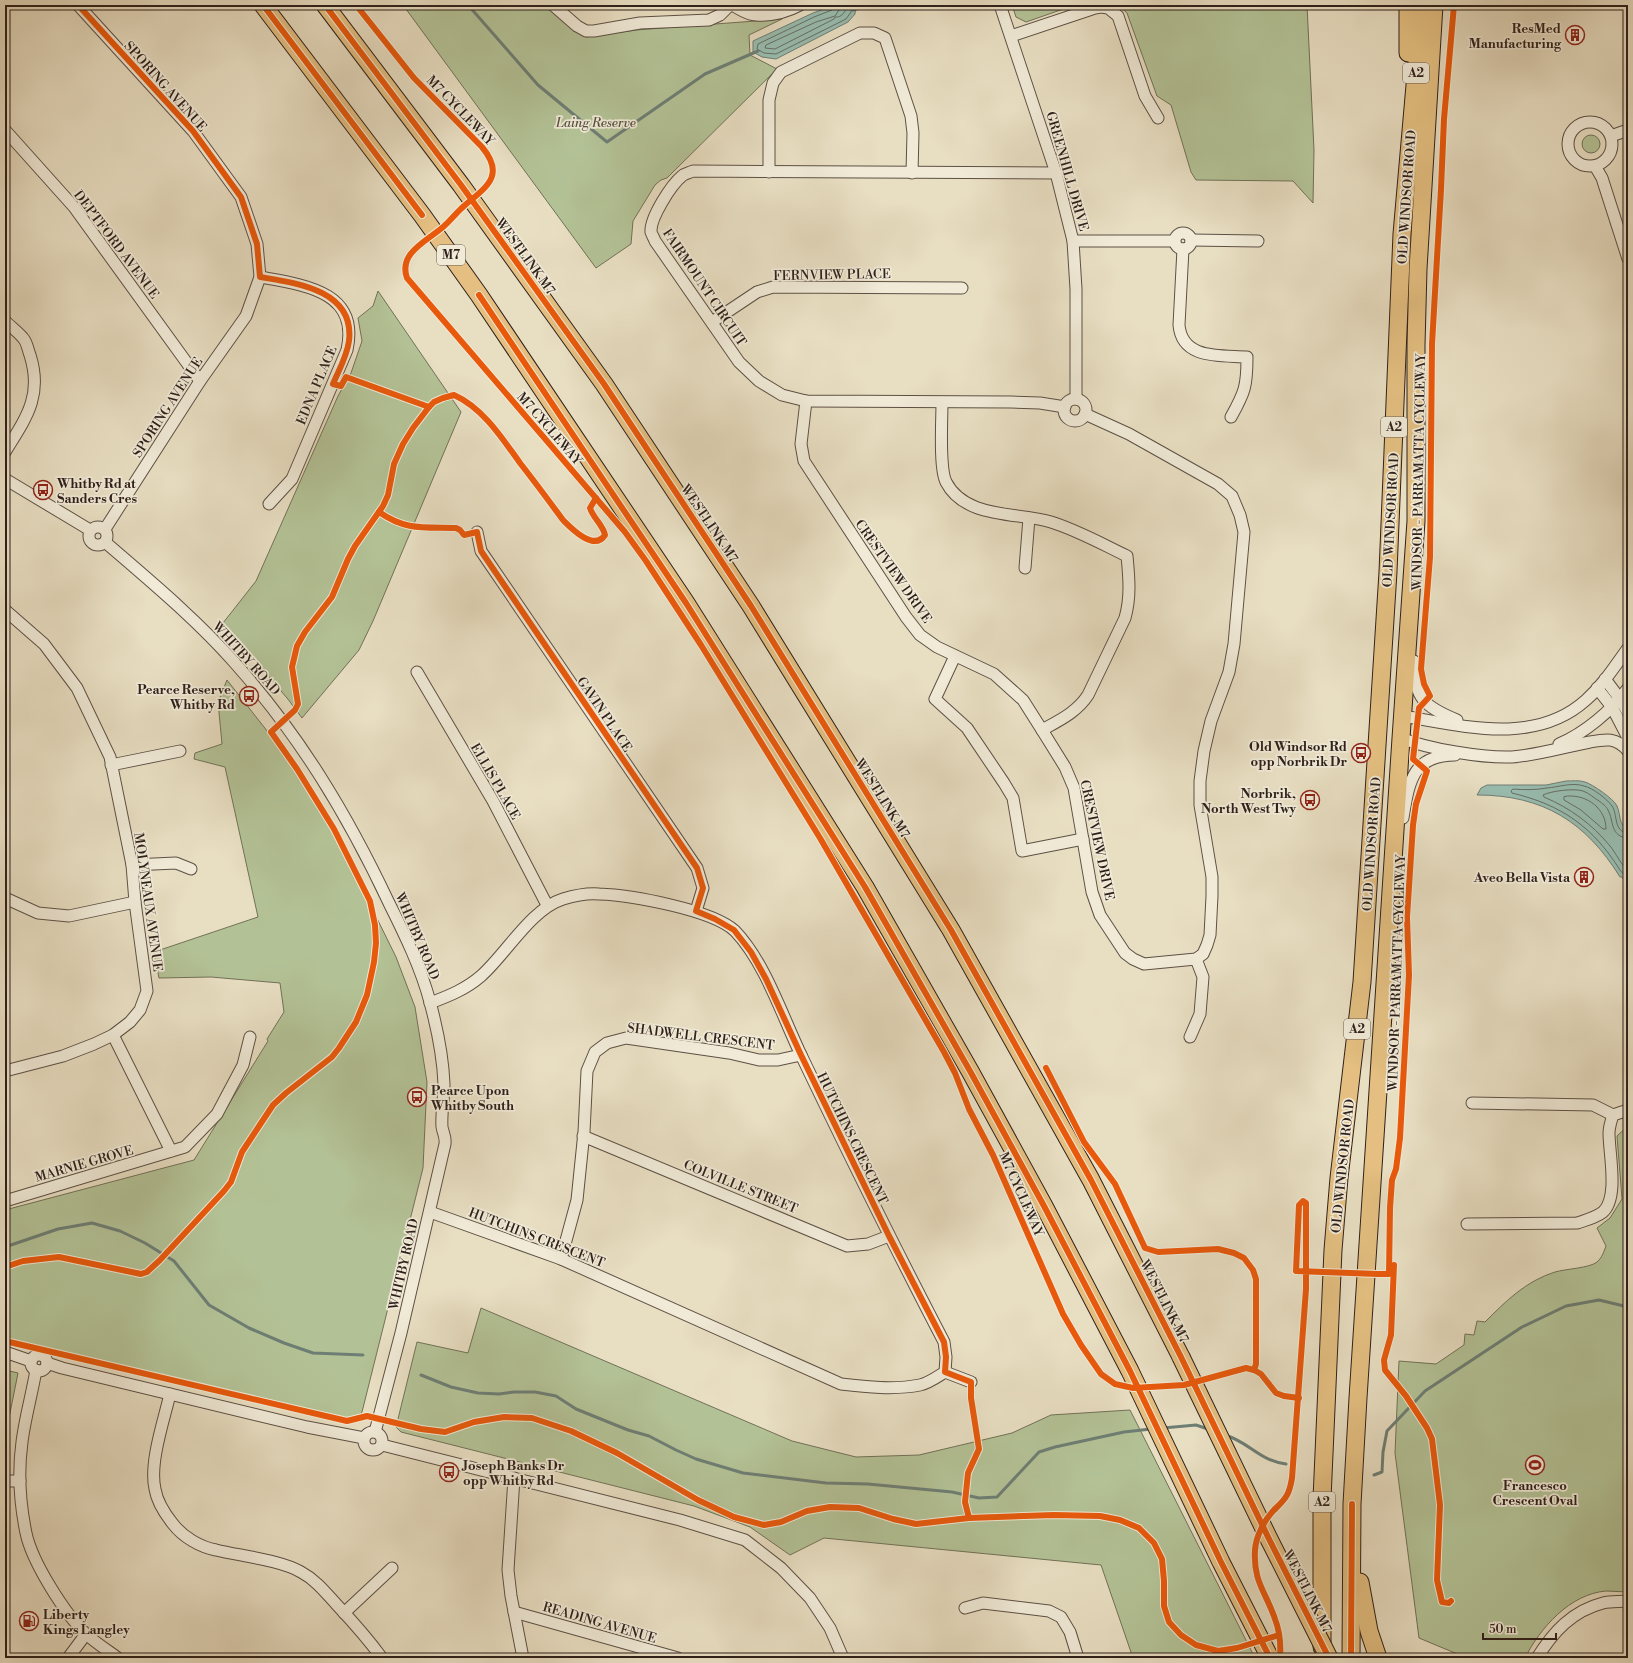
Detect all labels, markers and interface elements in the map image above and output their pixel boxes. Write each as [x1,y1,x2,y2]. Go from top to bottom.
place label: ResMed Manufacturing [1469,21,1562,52]
building icon: ResMed Manufacturing [1564,24,1586,46]
street label: SPORING AVENUE [120,38,210,135]
road number: A2 [1403,63,1429,83]
street label: M7 CYCLEWAY [423,72,499,150]
street label: GREENHILL DRIVE [1042,110,1092,233]
park label: Laing Reserve [555,115,636,131]
street label: OLD WINDSOR ROAD [1394,129,1420,265]
street label: DEPTFORD AVENUE [70,187,162,302]
street label: WESTLINK M7 [491,214,559,298]
street label: FAIRMOUNT CIRCUIT [659,226,749,349]
road number: M7 [437,245,465,265]
street label: FERNVIEW PLACE [773,266,891,284]
street label: EDNA PLACE [293,344,341,427]
street label: WINDSOR - PARRAMATTA CYCLEWAY [1409,352,1429,592]
street label: SPORING AVENUE [130,354,206,461]
street label: M7 CYCLEWAY [513,389,586,469]
road number: A2 [1381,417,1407,437]
street label: OLD WINDSOR ROAD [1379,452,1403,588]
place label: Whitby Rd at Sanders Cres [56,476,138,507]
bus stop icon: Whitby Rd at Sanders Cres [32,479,54,501]
street label: WESTLINK M7 [677,481,741,566]
street label: CRESTVIEW DRIVE [851,517,935,626]
street label: WHITBY ROAD [208,618,283,699]
street label: GAVIN PLACE [573,674,635,755]
place label: Pearce Reserve, Whitby Rd [137,682,235,713]
bus stop icon: Pearce Reserve, Whitby Rd [238,685,260,707]
place label: Old Windsor Rd opp Norbrik Dr [1249,739,1347,770]
street label: ELLIS PLACE [467,741,523,822]
bus stop icon: Old Windsor Rd opp Norbrik Dr [1350,742,1372,764]
street label: WESTLINK M7 [851,755,913,842]
street label: OLD WINDSOR ROAD [1359,776,1385,912]
street label: CRESTVIEW DRIVE [1076,778,1118,902]
place label: Norbrik, North West Twy [1201,786,1296,817]
bus stop icon: Norbrik, North West Twy [1299,789,1321,811]
street label: MOLYNEAUX AVENUE [130,832,166,973]
street label: WINDSOR - PARRAMATTA CYCLEWAY [1385,853,1409,1093]
building icon: Aveo Bella Vista [1573,866,1595,888]
place label: Aveo Bella Vista [1473,870,1571,886]
street label: WHITBY ROAD [391,889,443,982]
road number: A2 [1344,1019,1370,1039]
street label: SHADWELL CRESCENT [626,1020,775,1054]
street label: HUTCHINS CRESCENT [813,1070,891,1207]
place label: Pearce Upon Whitby South [430,1083,514,1114]
bus stop icon: Pearce Upon Whitby South [406,1086,428,1108]
street label: OLD WINDSOR ROAD [1328,1098,1358,1234]
street label: MARNIE GROVE [33,1142,135,1186]
street label: M7 CYCLEWAY [995,1150,1048,1241]
street label: COLVILLE STREET [681,1157,800,1217]
street label: HUTCHINS CRESCENT [466,1205,607,1271]
street label: WHITBY ROAD [385,1217,422,1312]
street label: WESTLINK M7 [1136,1256,1192,1346]
sports icon: Francesco Crescent Oval [1524,1454,1546,1476]
place label: Joseph Banks Dr opp Whitby Rd [461,1458,565,1489]
bus stop icon: Joseph Banks Dr opp Whitby Rd [438,1461,460,1483]
place label: Francesco Crescent Oval [1492,1478,1578,1509]
road number: A2 [1309,1492,1335,1512]
street label: WESTLINK M7 [1279,1546,1335,1636]
street label: READING AVENUE [541,1599,658,1647]
place label: Liberty Kings Langley [43,1607,130,1638]
fuel station icon: Liberty Kings Langley [18,1610,40,1632]
scale bar [1483,1615,1556,1641]
text: 50 m [1489,1622,1517,1637]

